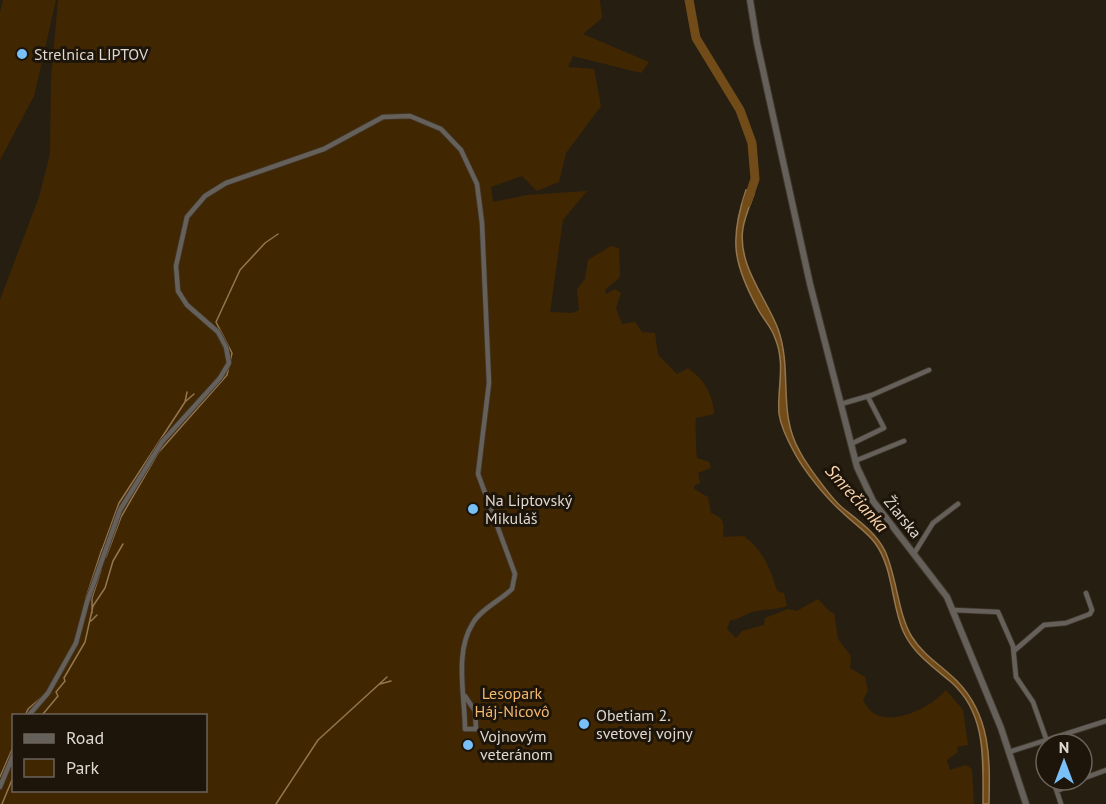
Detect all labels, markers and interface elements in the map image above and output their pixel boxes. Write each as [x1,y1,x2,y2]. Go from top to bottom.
place label: Strelnica LIPTOV [34,44,149,64]
marker: Strelnica LIPTOV [15,47,29,61]
water label: Smrečianka [820,459,894,537]
place label: Na Liptovský Mikuláš [485,490,573,528]
street label: Žiarska [880,492,926,542]
marker: Na Liptovský Mikuláš [466,502,480,516]
park label: Lesopark Háj-Nicovô [474,683,550,721]
place label: Obetiam 2. svetovej vojny [596,705,693,743]
legend [12,714,207,792]
marker: Obetiam 2. svetovej vojny [577,717,591,731]
text: Road [66,726,104,749]
place label: Vojnovým veteránom [479,726,553,764]
north arrow [1034,732,1094,792]
text: N [1059,737,1069,757]
marker: Vojnovým veteránom [461,738,475,752]
text: Park [66,756,99,779]

